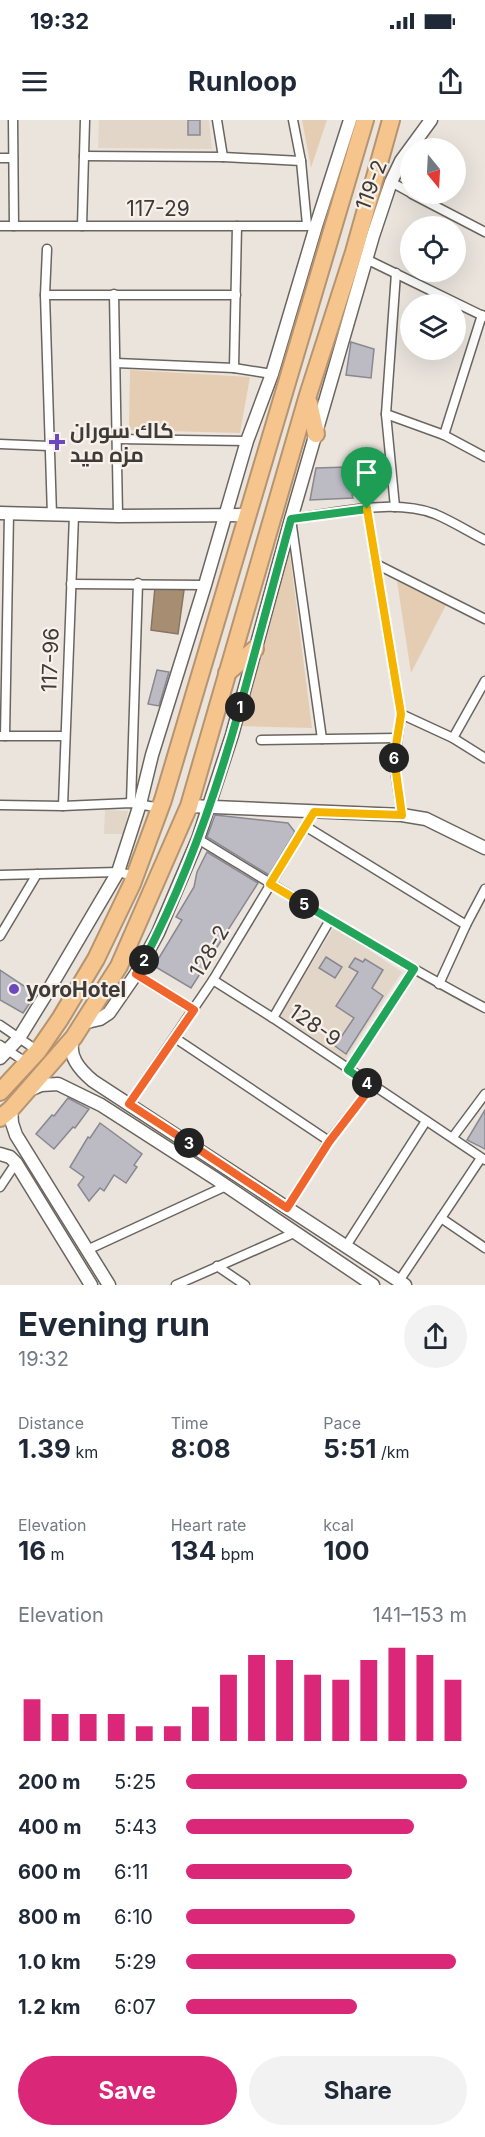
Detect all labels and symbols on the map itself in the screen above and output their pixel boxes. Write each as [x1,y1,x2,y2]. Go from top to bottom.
north arrow [400,138,466,204]
street label: 119-2 [350,156,392,214]
street label: 117-29 [126,196,190,221]
place label: كاك سوران مزه ميد [70,418,174,467]
marker: كاك سوران مزه ميد [48,433,66,451]
pin [341,447,392,509]
street label: 117-96 [36,627,64,693]
pin: 1 [225,692,255,722]
pin: 6 [379,743,409,773]
pin: 5 [289,889,319,919]
street label: 128-2 [184,921,234,981]
pin: 2 [129,945,159,975]
place label: yoroHotel [26,977,126,1002]
marker: yoroHotel [7,982,21,996]
street label: 128-9 [284,998,346,1052]
pin: 4 [352,1068,382,1098]
pin: 3 [174,1128,204,1158]

